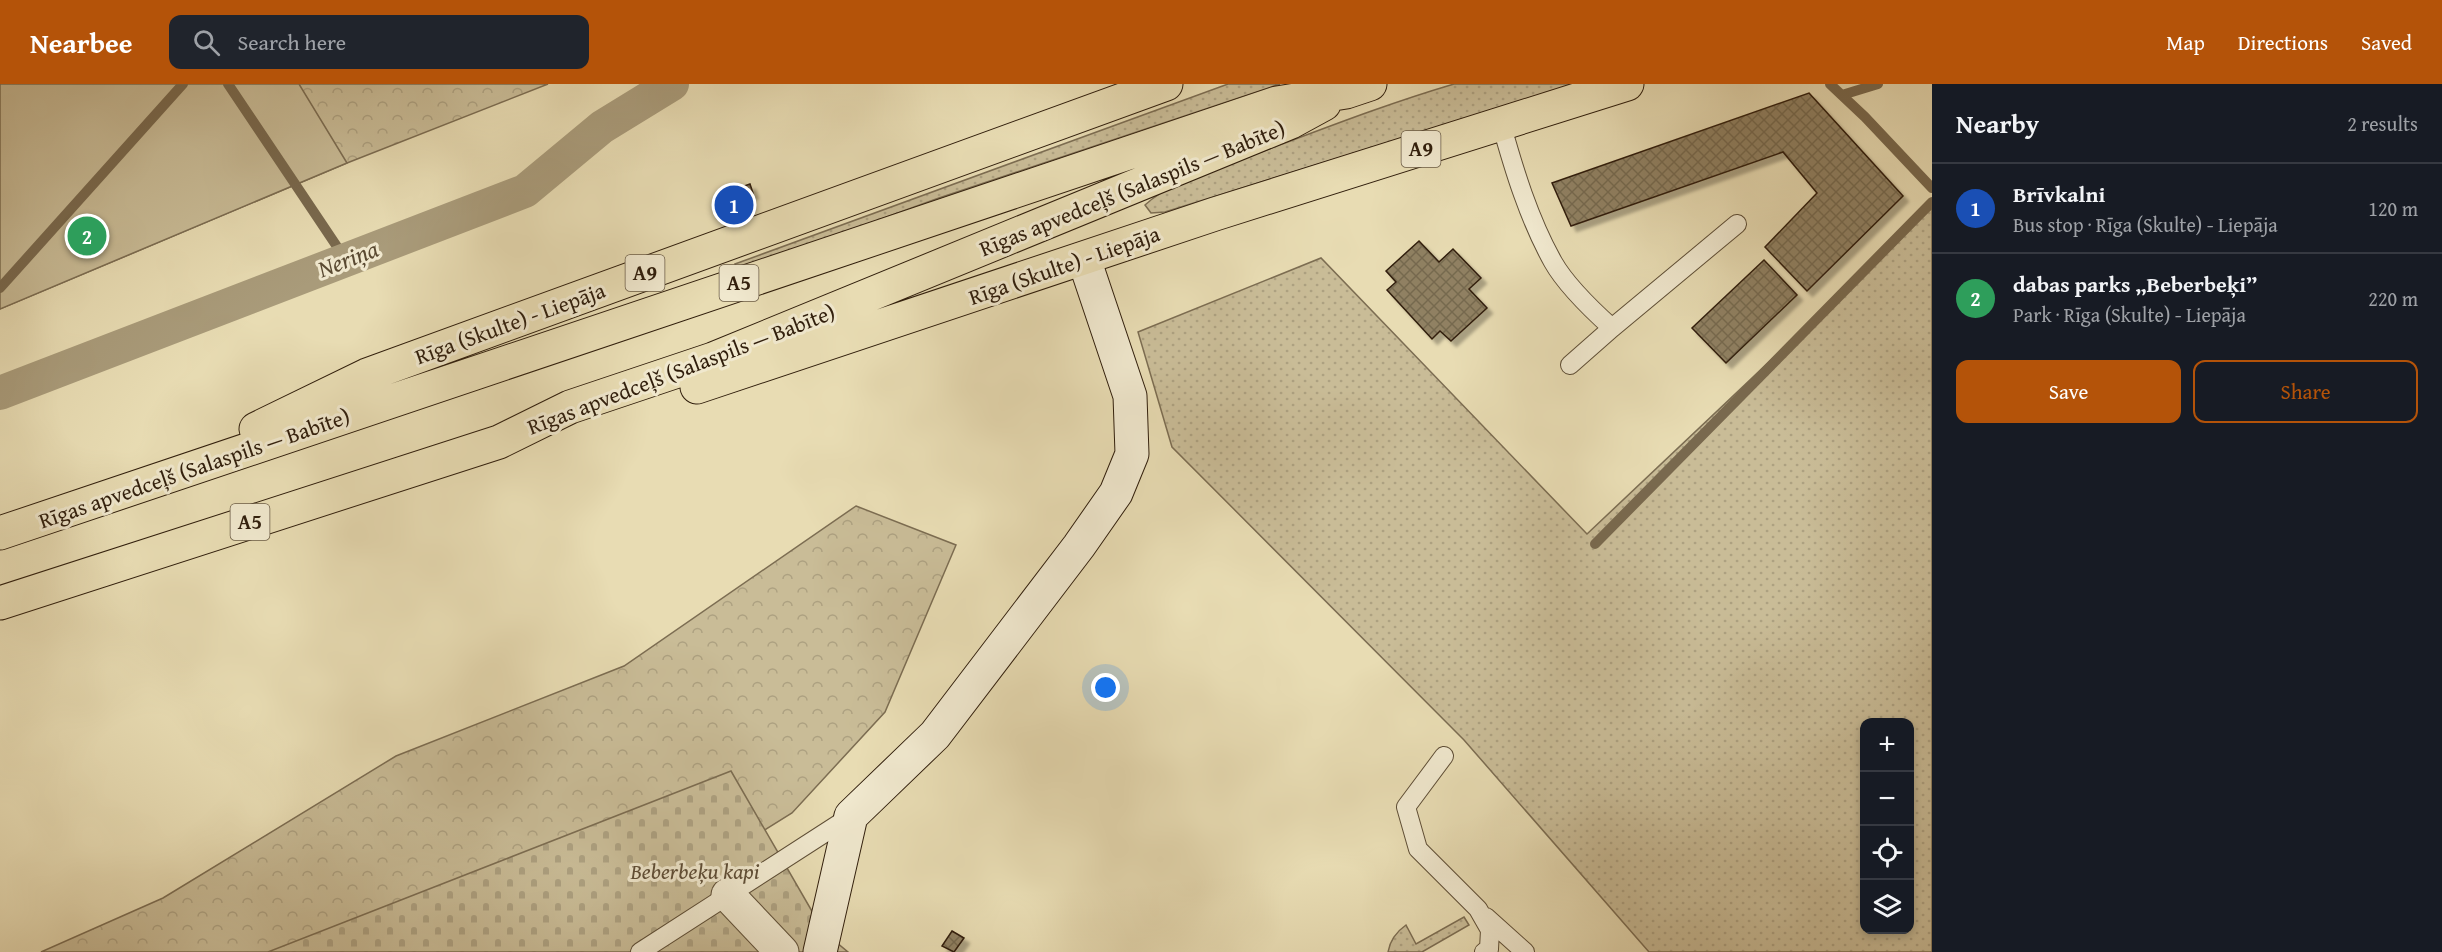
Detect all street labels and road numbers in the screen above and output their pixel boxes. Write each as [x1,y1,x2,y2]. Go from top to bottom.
street label: Rīgas apvedceļš (Salaspils — Babīte) [974,112,1290,264]
road number: A9 [1402,131,1440,167]
street label: Rīga (Skulte) - Liepāja [964,217,1164,313]
road number: A9 [626,255,664,291]
road number: A5 [720,265,758,301]
street label: Rīga (Skulte) - Liepāja [410,274,610,372]
street label: Rīgas apvedceļš (Salaspils — Babīte) [523,295,839,443]
street label: Rīgas apvedceļš (Salaspils — Babīte) [34,400,354,536]
road number: A5 [230,504,270,540]

